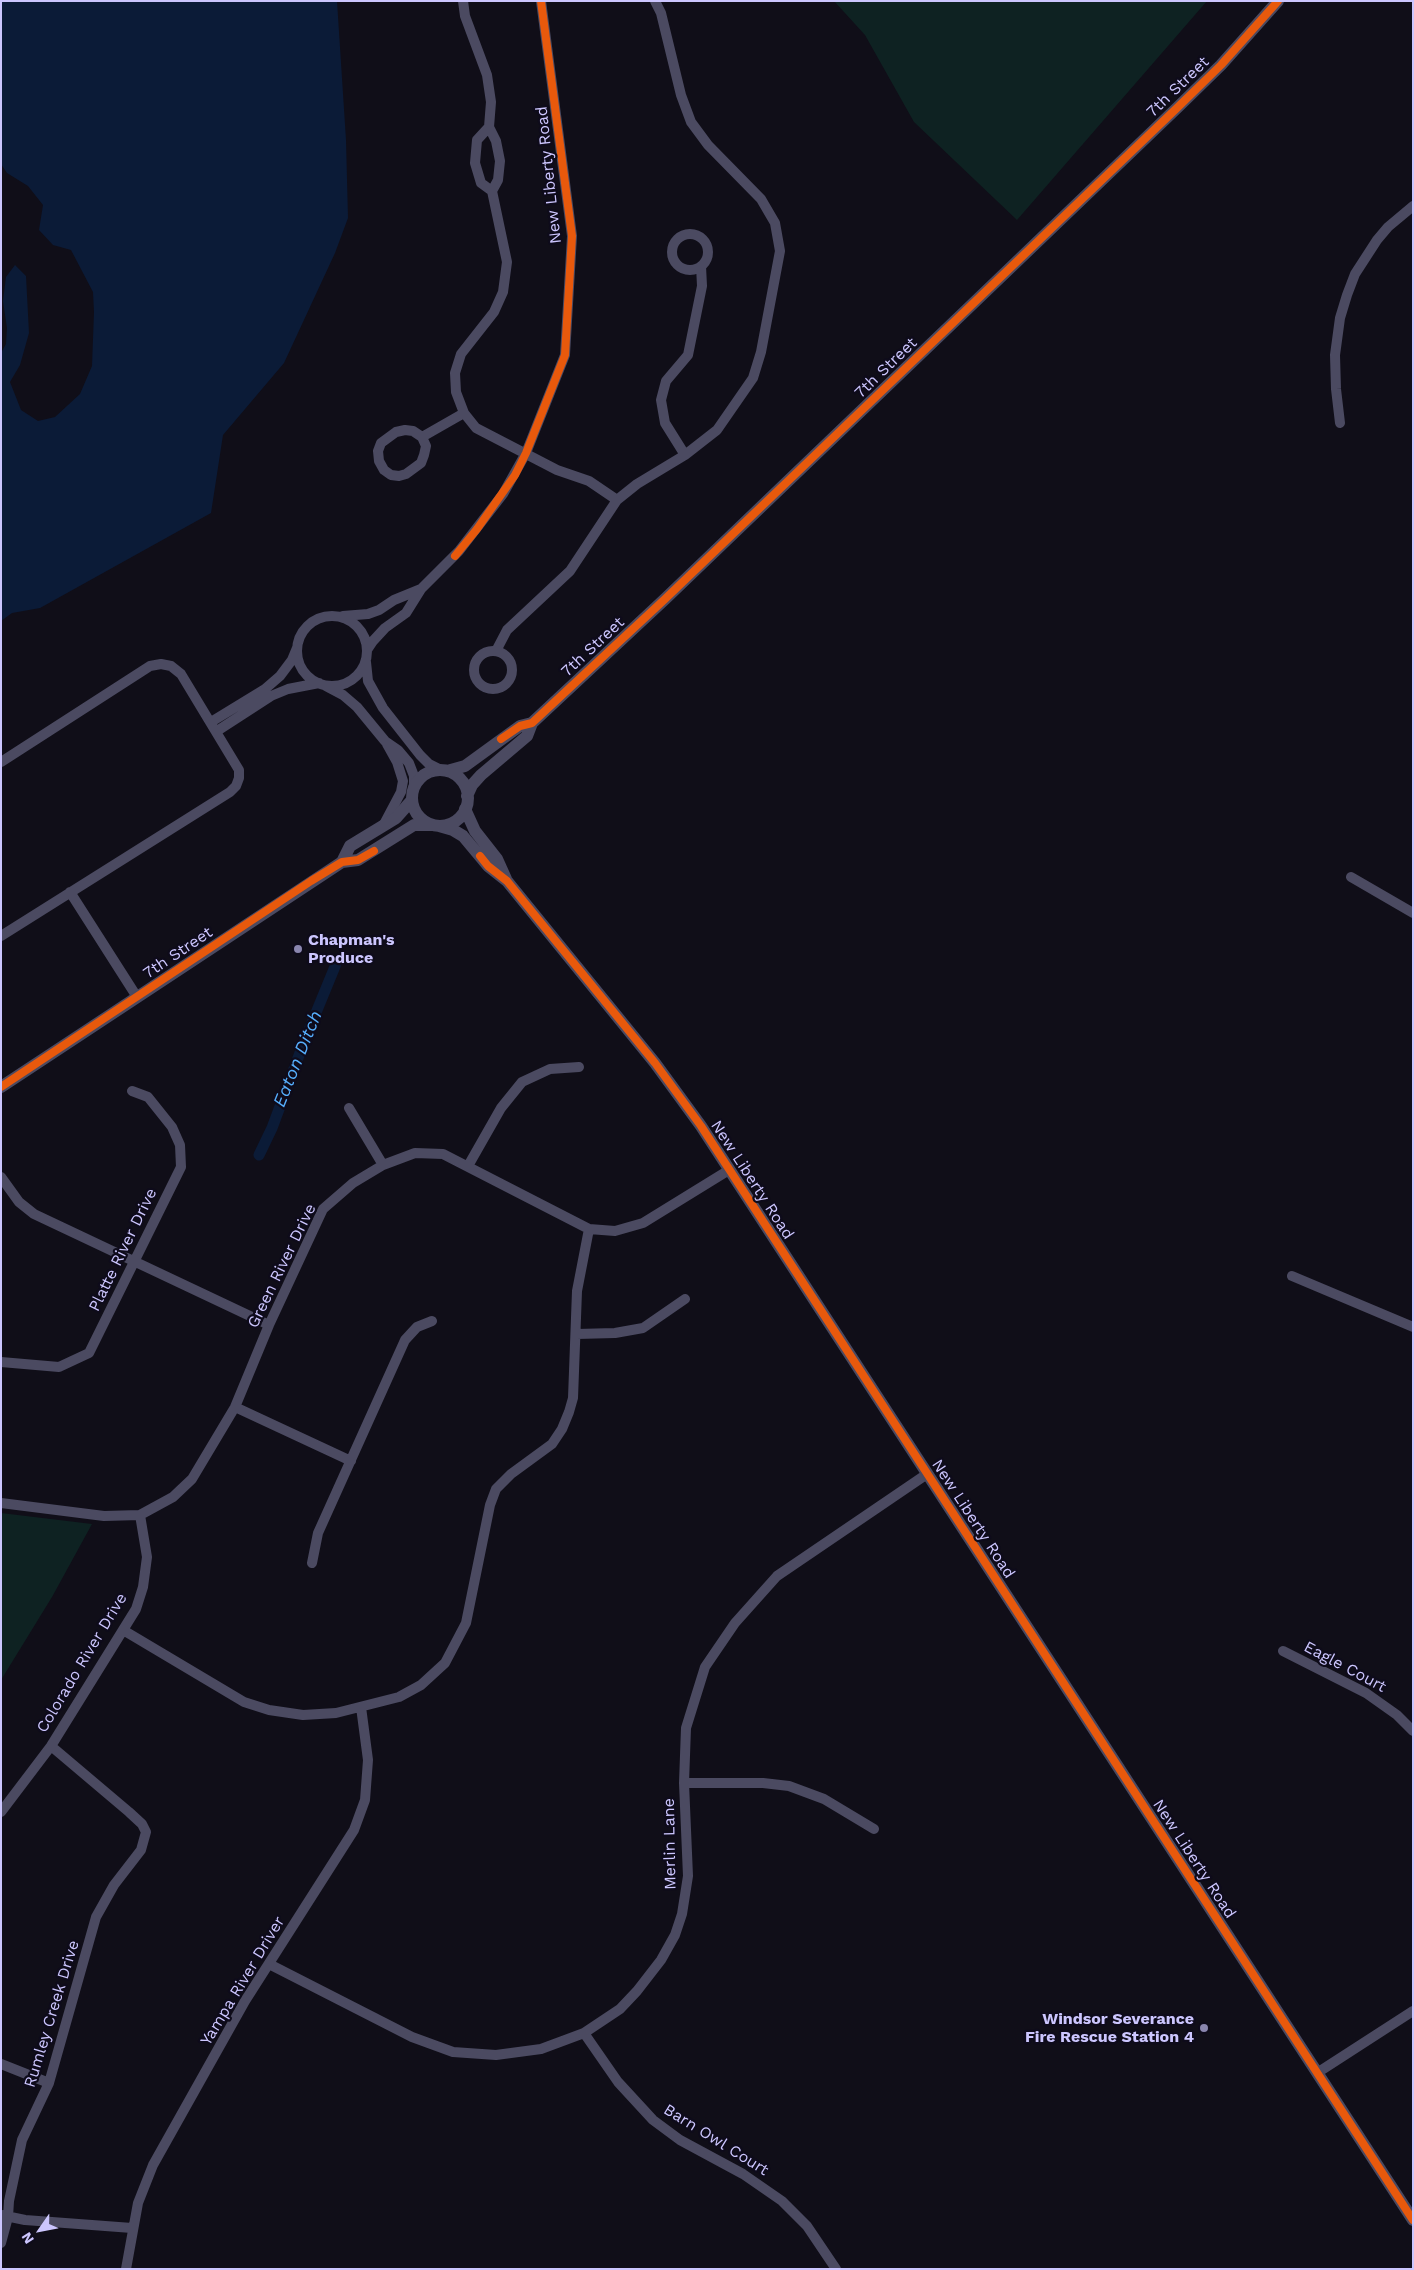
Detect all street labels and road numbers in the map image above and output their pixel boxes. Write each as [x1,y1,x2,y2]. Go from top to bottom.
street label: 7th Street [1143,53,1213,121]
street label: New Liberty Road [532,105,566,245]
street label: 7th Street [851,334,921,402]
street label: 7th Street [557,613,629,681]
street label: 7th Street [140,923,216,983]
street label: New Liberty Road [706,1117,798,1243]
street label: Platte River Drive [85,1185,161,1315]
street label: Green River Drive [244,1201,320,1331]
street label: New Liberty Road [927,1456,1019,1582]
street label: Colorado River Drive [33,1590,131,1736]
street label: Eagle Court [1301,1637,1389,1697]
street label: New Liberty Road [1148,1796,1240,1922]
street label: Merlin Lane [660,1798,680,1890]
street label: Yampa River Driver [197,1913,289,2049]
street label: Rumley Creek Drive [20,1938,84,2090]
street label: Barn Owl Court [660,2100,772,2180]

